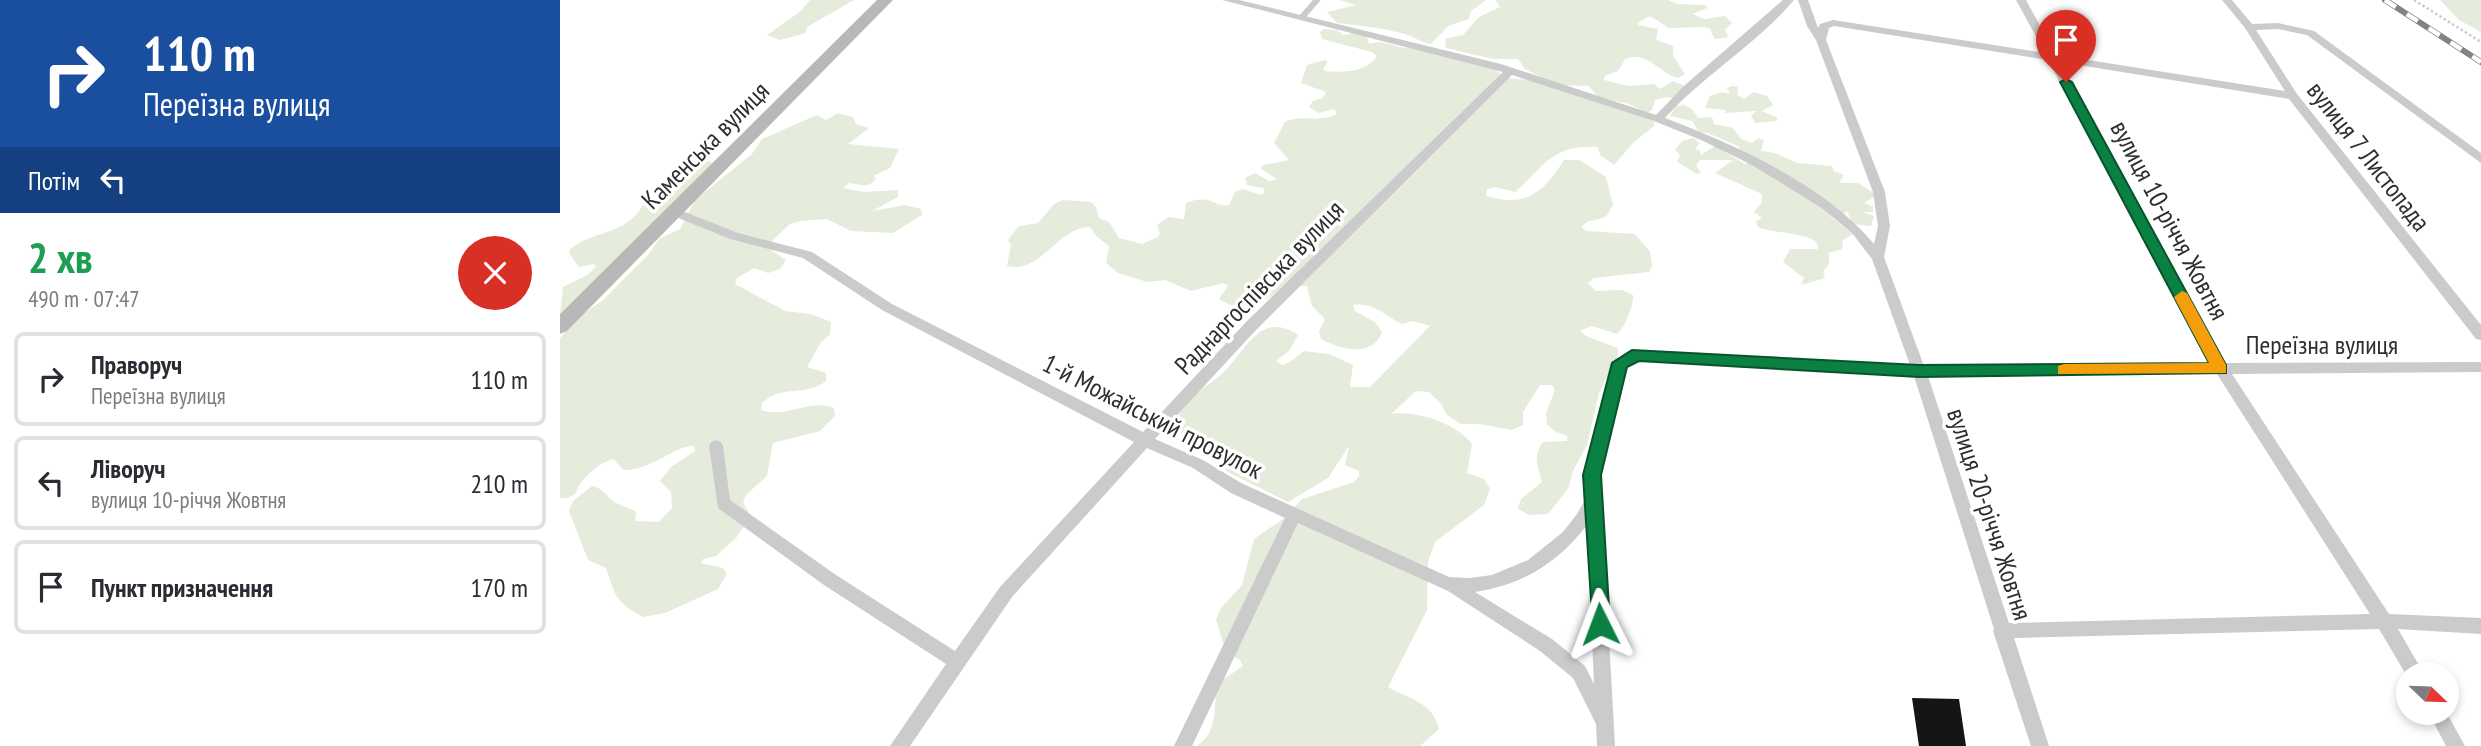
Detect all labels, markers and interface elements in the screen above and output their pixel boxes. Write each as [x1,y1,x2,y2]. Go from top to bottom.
pin [2036,10,2096,82]
text: 110 m [143,21,256,85]
icon: arrive [2047,21,2085,59]
icon: right [28,28,119,119]
street label: Каменська вулиця [634,74,776,216]
street label: вулиця 7 Листопада [2300,74,2438,238]
text: Переїзна вулиця [143,83,330,125]
street label: вулиця 10-річчя Жовтня [2104,115,2236,325]
icon: left [94,161,132,199]
text: Потім [28,164,80,197]
street label: Раднаргоспівська вулиця [1167,193,1351,381]
text: 2 хв [28,230,93,285]
button: close [458,236,532,310]
text: 490 m · 07:47 [28,284,140,313]
street label: Переїзна вулиця [2246,328,2398,361]
street label: 1-й Можайський провулок [1037,346,1269,486]
text: Праворуч [91,348,182,381]
icon: right [32,360,70,398]
text: 110 m [470,363,528,396]
text: Переїзна вулиця [91,381,226,410]
street label: вулиця 20-річчя Жовтня [1940,404,2040,624]
text: Ліворуч [91,452,165,485]
icon: left [32,464,70,502]
text: 210 m [470,467,528,500]
text: вулиця 10-річчя Жовтня [91,485,286,514]
icon: arrive [32,568,70,606]
text: Пункт призначення [91,571,273,604]
text: 170 m [470,571,528,604]
position arrow [1563,587,1637,661]
north arrow [2396,662,2459,724]
map controls [2396,662,2459,725]

